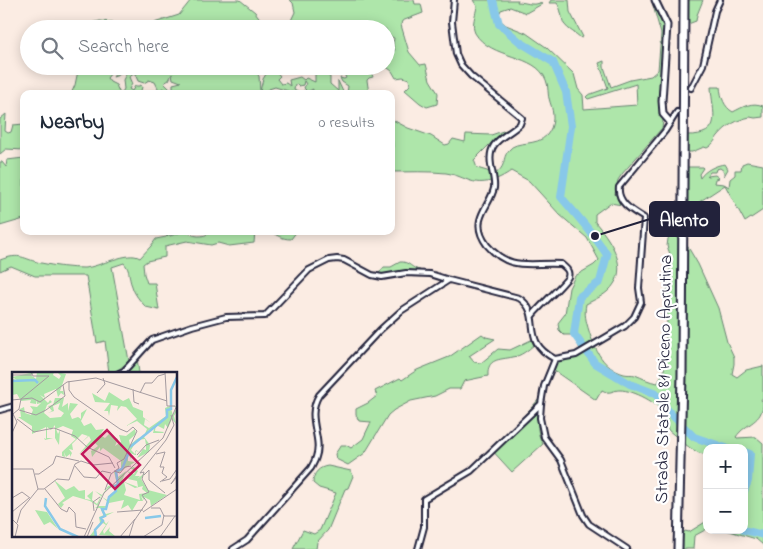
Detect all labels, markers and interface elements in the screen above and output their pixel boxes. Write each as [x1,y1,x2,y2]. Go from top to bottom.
search box [20,20,395,75]
icon: search [38,34,66,62]
text: Search here [78,34,169,61]
text: Nearby [40,108,104,138]
text: 0 results [319,111,375,135]
callout: Alento [650,202,719,236]
text: Alento [659,208,709,235]
street label: Strada Statale 81 Piceno Aprutina [650,254,680,504]
inset map [12,372,178,536]
map controls [703,444,748,534]
button: + [703,444,748,489]
button: − [703,489,748,534]

